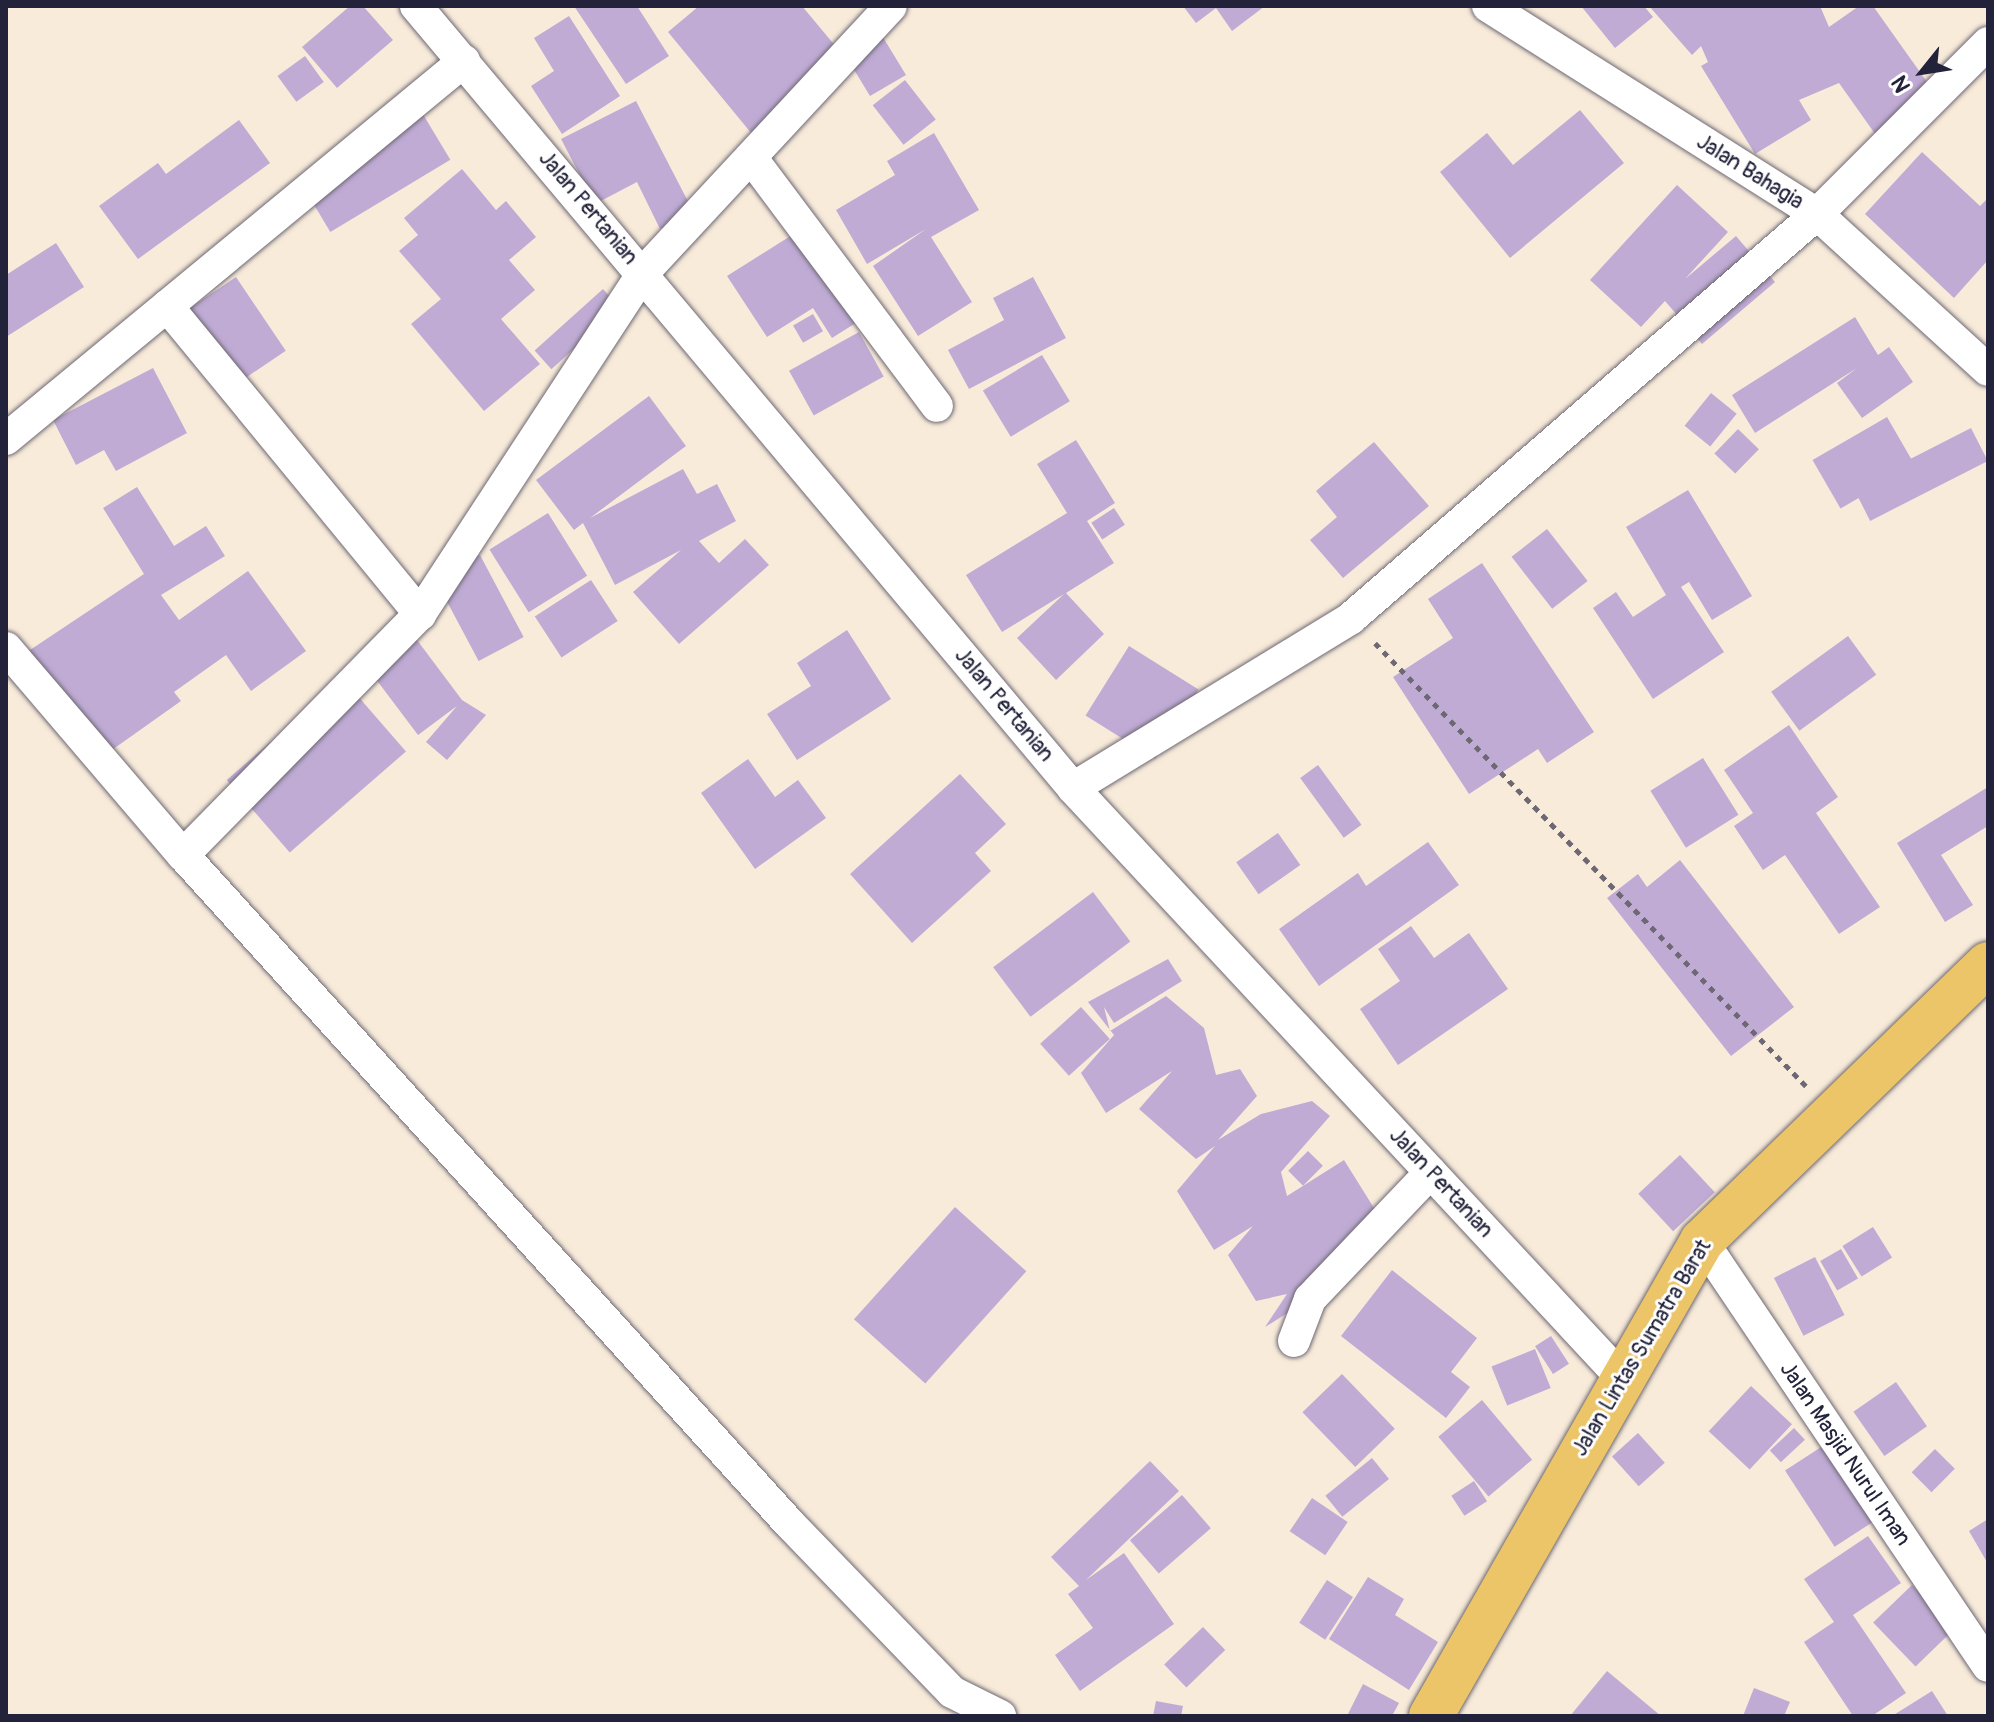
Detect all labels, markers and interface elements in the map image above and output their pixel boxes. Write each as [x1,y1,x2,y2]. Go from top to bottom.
north arrow [1882,32,1962,112]
text: N [1885,71,1917,97]
street label: Jalan Bahagia [1692,129,1808,215]
street label: Jalan Pertanian [533,146,643,270]
street label: Jalan Pertanian [949,643,1059,767]
street label: Jalan Pertanian [1383,1123,1499,1243]
street label: Jalan Lintas Sumatra Barat [1567,1235,1717,1461]
street label: Jalan Masjid Nurul Iman [1774,1357,1916,1551]

